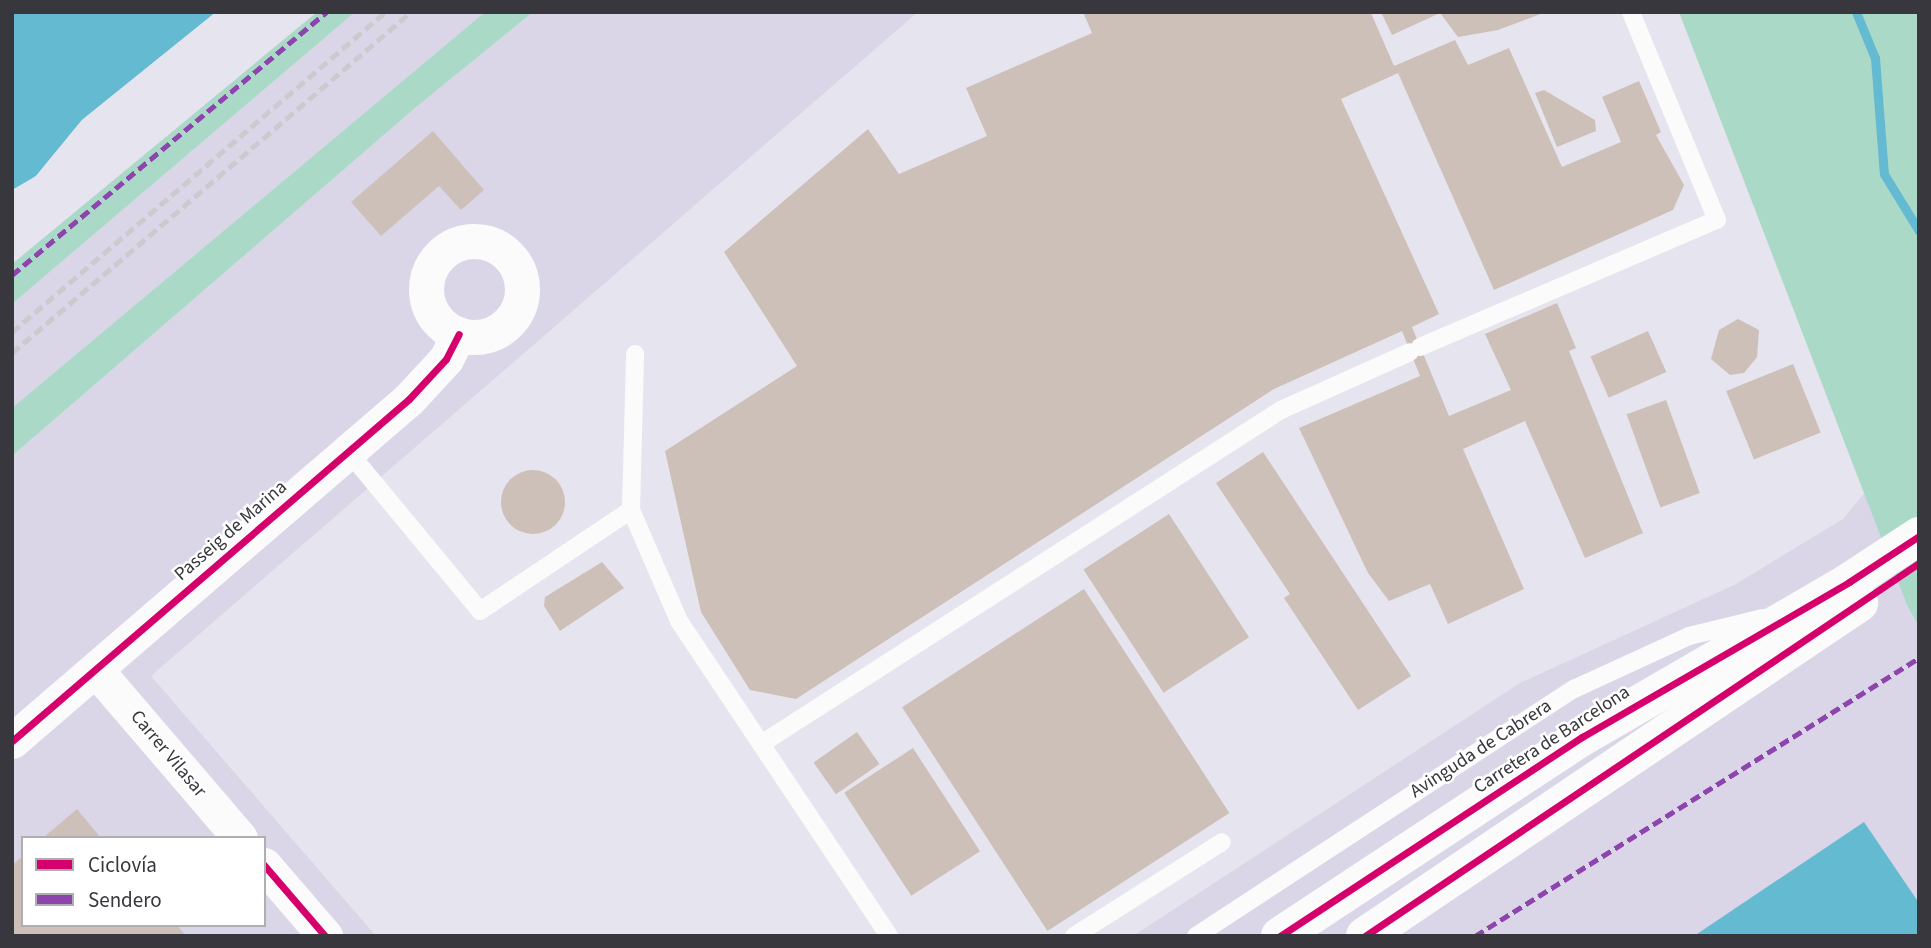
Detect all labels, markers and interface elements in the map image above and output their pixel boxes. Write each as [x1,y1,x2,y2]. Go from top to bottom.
street label: Passeig de Marina [170,476,292,586]
street label: Carretera de Barcelona [1470,681,1634,799]
street label: Avinguda de Cabrera [1406,695,1556,803]
street label: Carrer Vilasar [125,706,211,802]
legend [21,836,266,927]
text: Ciclovía [88,850,157,880]
text: Sendero [88,885,162,915]

